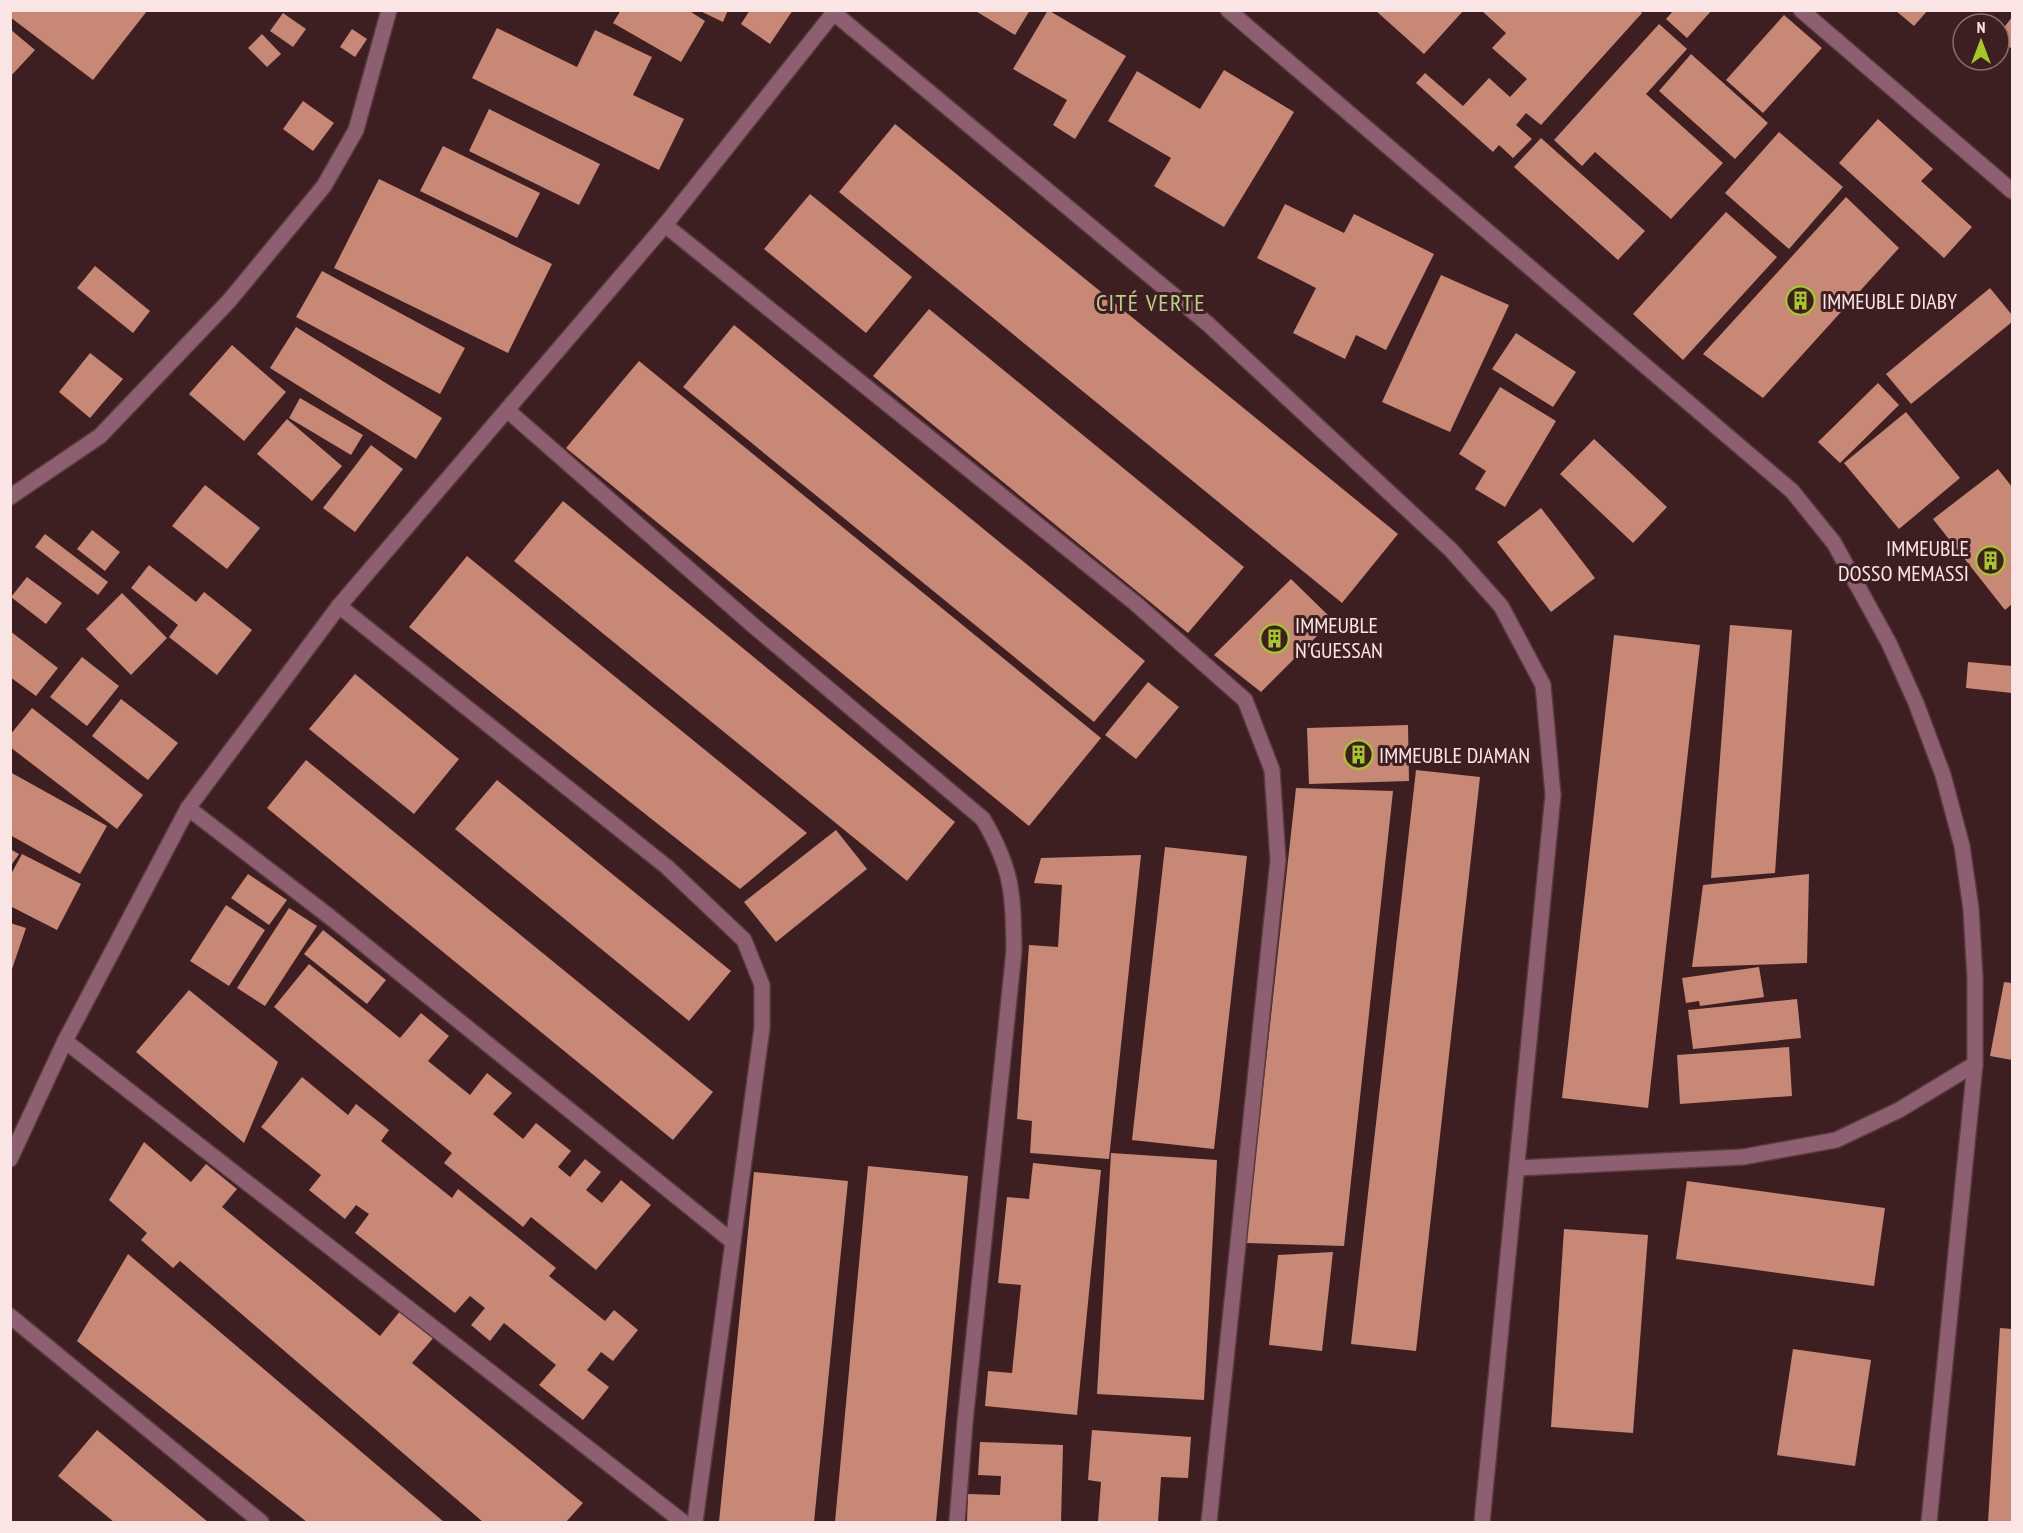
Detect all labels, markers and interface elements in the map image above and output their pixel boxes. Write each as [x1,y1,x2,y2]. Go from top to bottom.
north arrow [1951,12,2011,72]
text: N [1977,17,1985,37]
building icon: IMMEUBLE DIABY [1785,285,1817,317]
district label: CITÉ VERTE [1096,287,1206,318]
place label: IMMEUBLE DIABY [1822,287,1957,315]
place label: IMMEUBLE DOSSO MEMASSI [1838,534,1969,587]
building icon: IMMEUBLE DOSSO MEMASSI [1974,545,2006,577]
place label: IMMEUBLE N'GUESSAN [1295,611,1383,664]
building icon: IMMEUBLE N'GUESSAN [1258,622,1290,654]
building icon: IMMEUBLE DJAMAN [1342,739,1374,771]
place label: IMMEUBLE DJAMAN [1379,741,1530,769]

